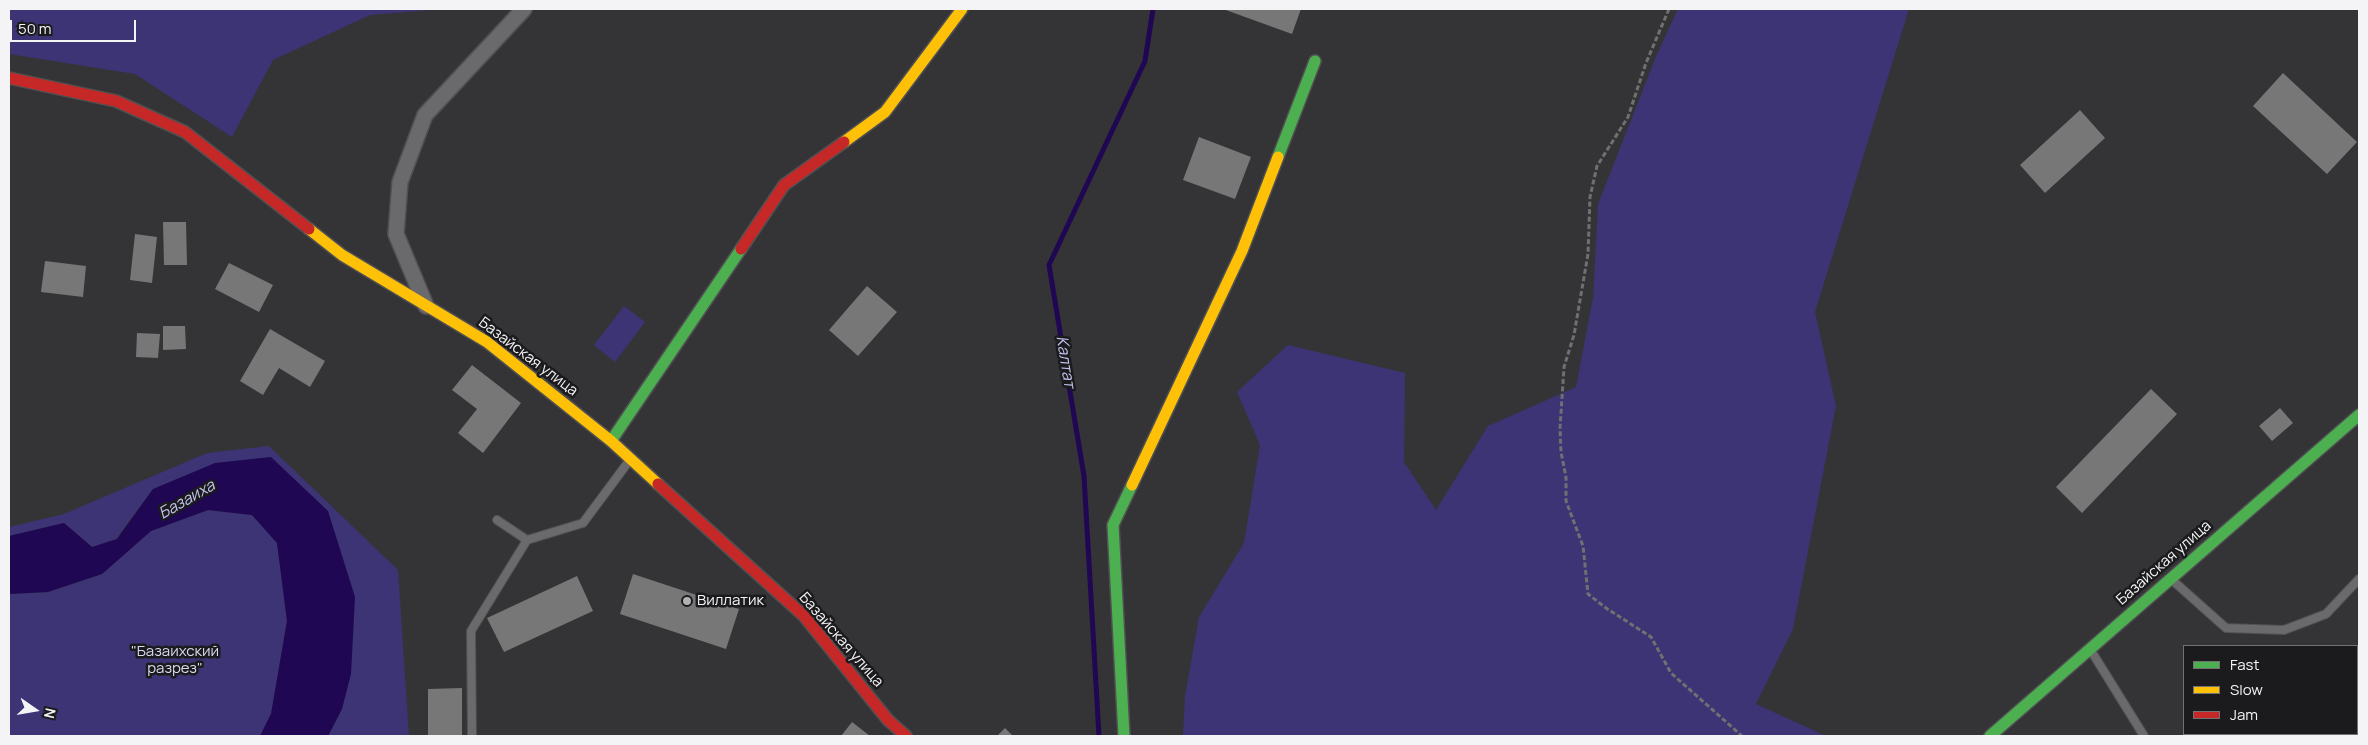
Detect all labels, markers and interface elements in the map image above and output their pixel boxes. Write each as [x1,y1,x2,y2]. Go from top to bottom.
scale bar [12,10,139,42]
text: 50 m [18,18,52,39]
street label: Базайская улица [475,314,581,400]
water label: Калтат [1051,335,1079,389]
water label: Базаиха [156,476,218,524]
street label: Базайская улица [2113,517,2215,609]
street label: Базайская улица [795,589,887,691]
place label: Виллатик [697,592,764,610]
marker: Виллатик [681,595,693,607]
park label: "Базаихский разрез" [131,643,219,678]
legend [2183,645,2358,735]
text: Fast [2230,654,2259,675]
text: Slow [2230,679,2263,700]
north arrow [10,685,60,735]
text: Jam [2230,704,2258,725]
text: N [40,706,60,721]

